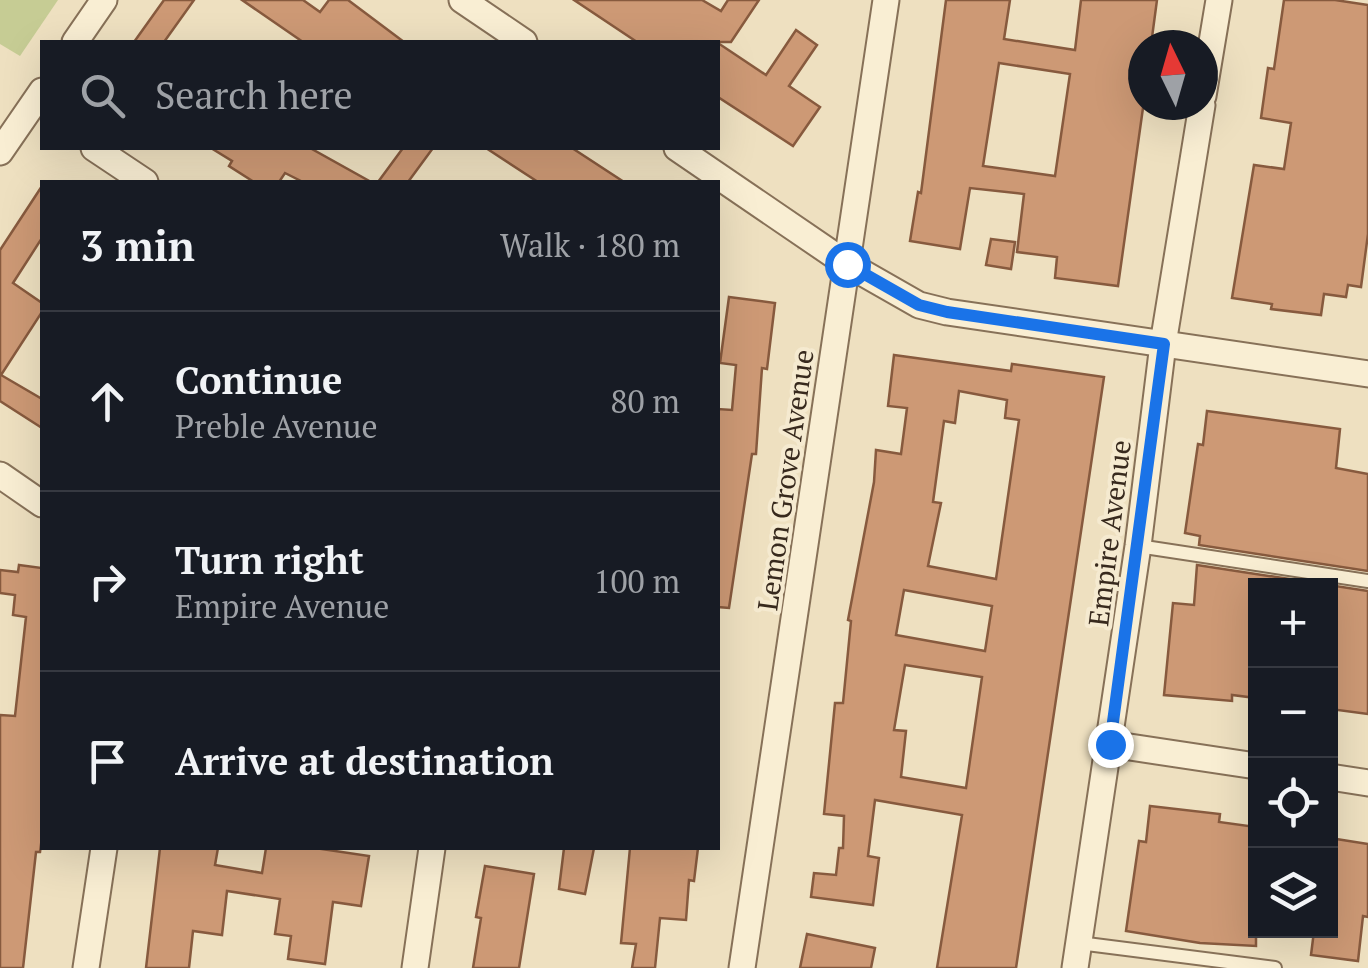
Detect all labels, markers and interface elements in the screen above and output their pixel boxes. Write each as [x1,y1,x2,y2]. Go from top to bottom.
north arrow [1128,30,1218,120]
search box [40,40,720,150]
icon: search [75,68,130,123]
text: Search here [155,70,353,120]
text: 3 min [80,217,195,273]
text: Walk · 180 m [500,224,680,266]
route start [825,242,871,288]
street label: Lemon Grove Avenue [748,347,822,613]
text: Continue [175,355,342,405]
icon: ahead [80,374,135,429]
text: 80 m [610,380,680,422]
text: Preble Avenue [175,405,378,447]
street label: Empire Avenue [1079,438,1139,628]
text: Turn right [175,535,364,585]
icon: right [80,554,135,609]
text: 100 m [593,560,680,602]
map controls [1248,578,1338,938]
button: + [1248,578,1338,668]
text: Empire Avenue [175,585,389,627]
button: − [1248,668,1338,758]
route end [1088,722,1134,768]
icon: arrive [80,734,135,789]
text: Arrive at destination [175,736,554,786]
button: locate [1248,758,1338,848]
button: layers [1248,848,1338,938]

